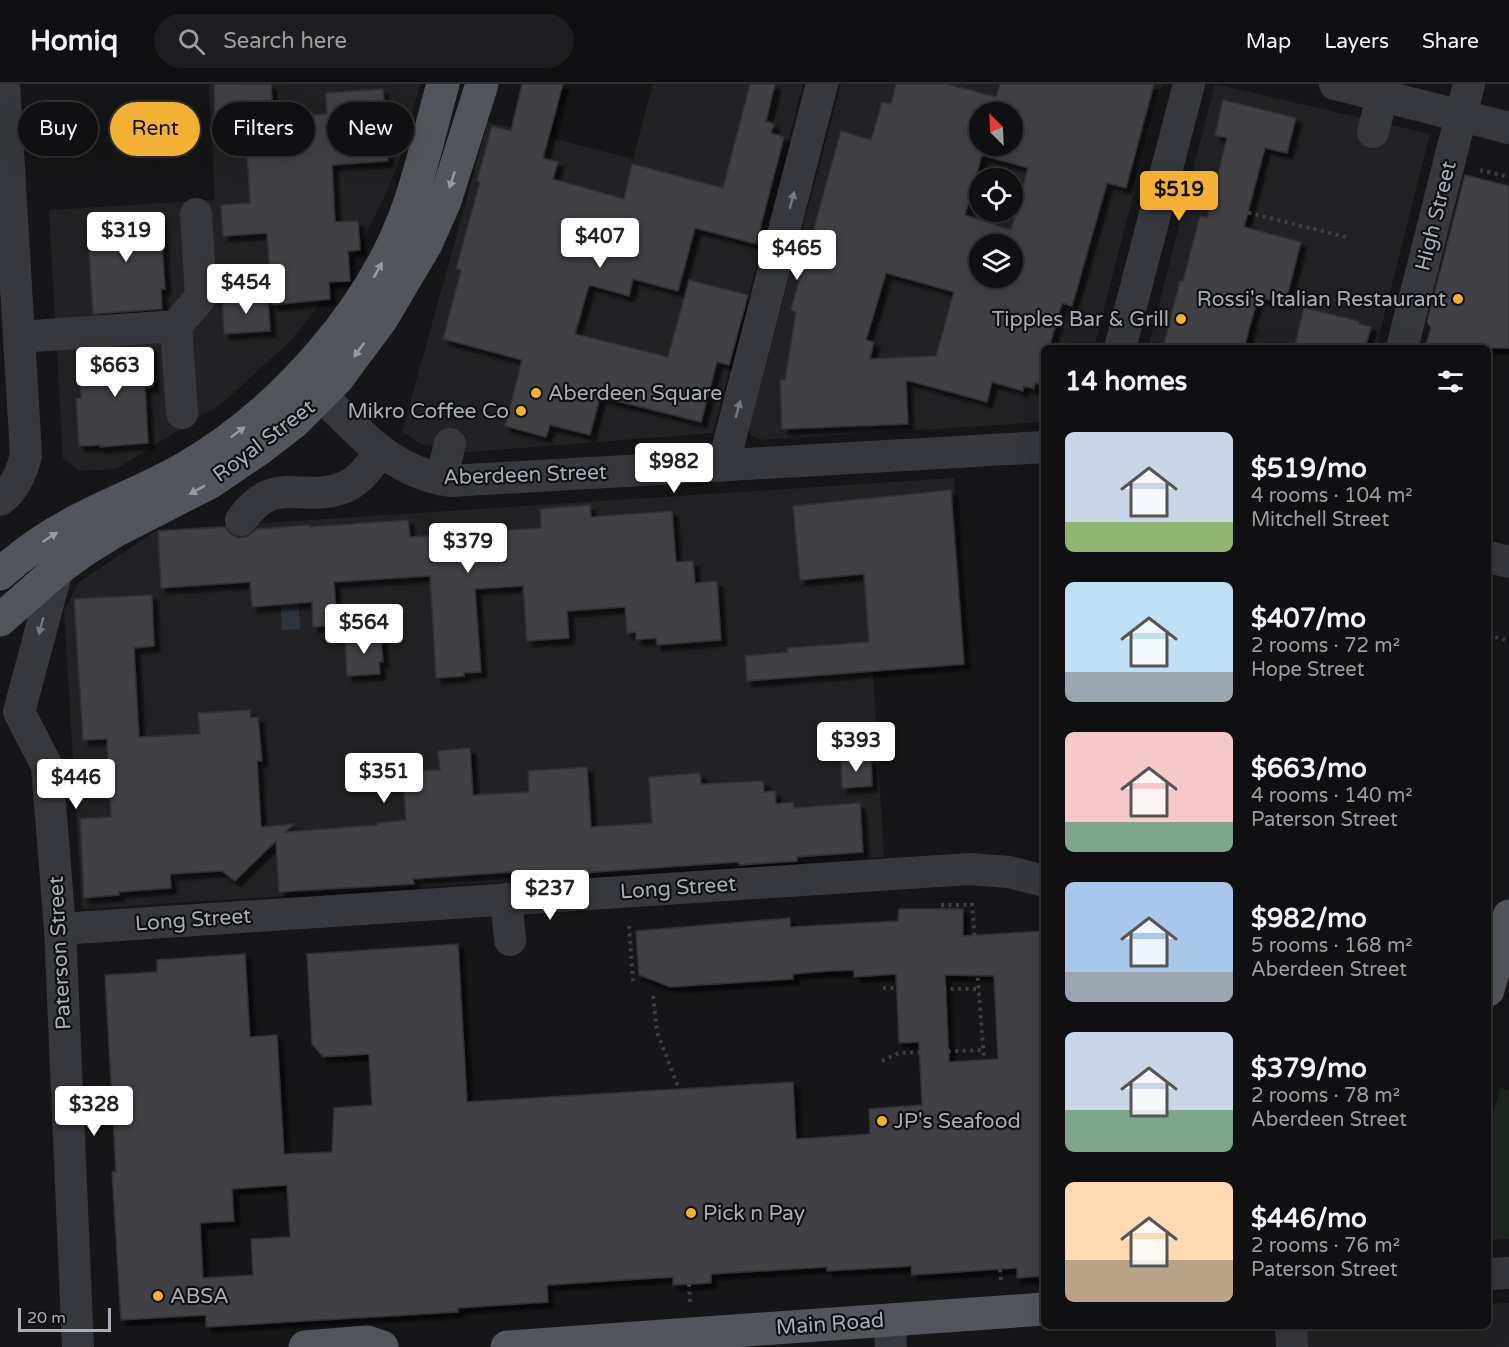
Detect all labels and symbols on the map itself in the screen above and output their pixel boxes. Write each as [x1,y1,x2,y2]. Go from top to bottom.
north arrow [969,102,1023,156]
street label: High Street [1410,158,1462,274]
one-way arrow [446,171,456,189]
pin: $519 [1143,171,1215,222]
one-way arrow [788,191,798,209]
pin: $319 [90,212,162,263]
pin: $407 [564,218,636,269]
pin: $465 [761,230,833,281]
one-way arrow [373,261,383,278]
pin: $454 [210,264,282,315]
place label: Rossi's Italian Restaurant [1197,287,1446,312]
marker: Rossi's Italian Restaurant [1451,292,1465,306]
place label: Tipples Bar & Grill [992,307,1169,332]
marker: Tipples Bar & Grill [1174,312,1188,326]
one-way arrow [353,342,365,358]
pin: $663 [79,347,151,398]
place label: Aberdeen Square [548,381,722,406]
marker: Aberdeen Square [529,386,543,400]
street label: Royal Street [208,395,320,487]
place label: Mikro Coffee Co [347,399,509,424]
one-way arrow [734,400,743,418]
marker: Mikro Coffee Co [514,404,528,418]
one-way arrow [231,427,246,439]
pin: $982 [638,443,710,494]
street label: Aberdeen Street [443,460,607,490]
one-way arrow [188,485,205,495]
pin: $379 [432,523,504,574]
one-way arrow [42,532,58,543]
pin: $564 [328,604,400,655]
one-way arrow [36,617,45,635]
pin: $393 [820,722,892,773]
pin: $351 [348,753,420,804]
pin: $446 [40,759,112,810]
pin: $237 [514,870,586,921]
street label: Long Street [619,871,737,905]
street label: Paterson Street [43,875,77,1031]
street label: Long Street [134,903,252,937]
pin: $328 [58,1086,130,1137]
place label: JP's Seafood [894,1109,1021,1134]
marker: JP's Seafood [875,1114,889,1128]
place label: Pick n Pay [703,1201,805,1226]
marker: Pick n Pay [684,1206,698,1220]
place label: ABSA [170,1284,229,1309]
marker: ABSA [151,1289,165,1303]
scale bar [18,1305,111,1332]
street label: Main Road [775,1308,885,1340]

